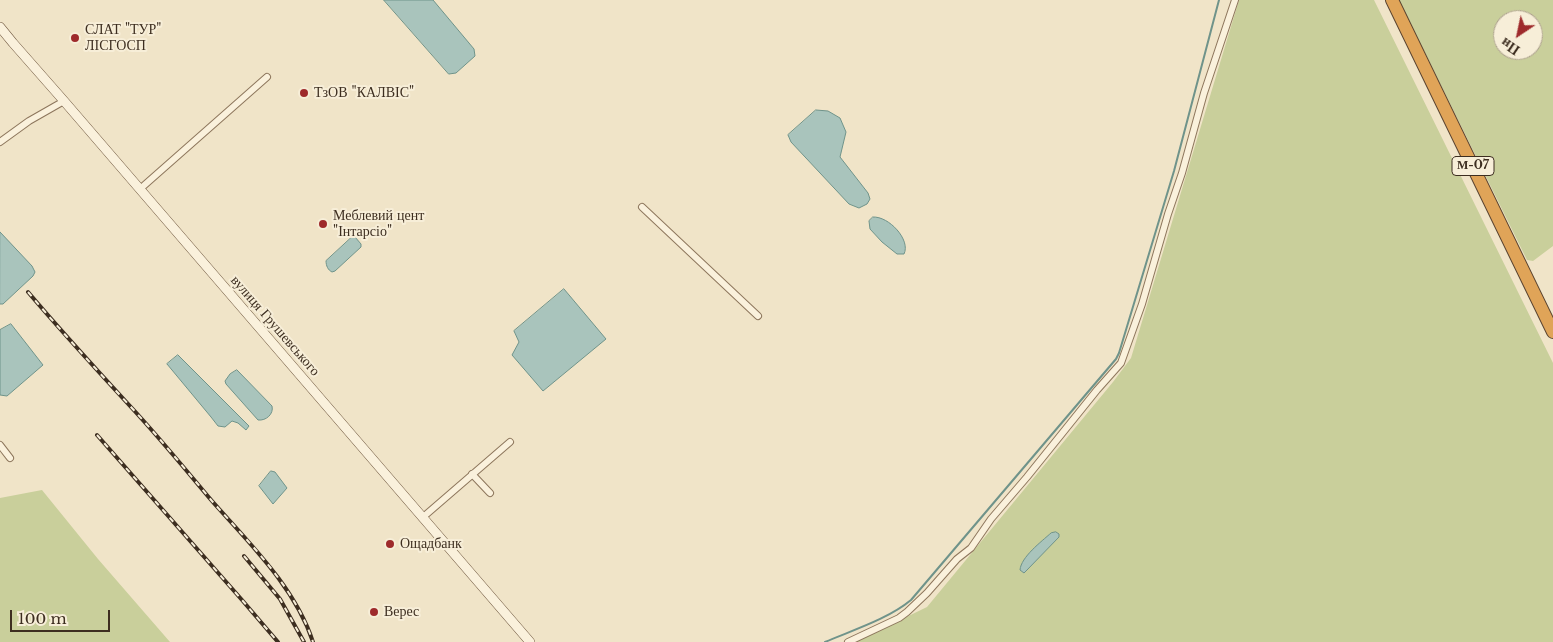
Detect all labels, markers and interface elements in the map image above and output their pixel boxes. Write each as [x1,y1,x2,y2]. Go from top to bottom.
north arrow [1493,10,1543,60]
place label: СЛАТ "ТУР" ЛІСГОСП [85,22,161,54]
marker: СЛАТ "ТУР" ЛІСГОСП [69,32,81,44]
text: Пн [1497,34,1523,59]
place label: ТзОВ "КАЛВІС" [314,85,414,101]
marker: ТзОВ "КАЛВІС" [298,87,310,99]
road number: М-07 [1452,157,1494,176]
place label: Меблевий цент "Інтарсіо" [333,208,424,240]
marker: Меблевий цент "Інтарсіо" [317,218,329,230]
street label: вулиця Грушевського [227,272,323,380]
place label: Ощадбанк [400,536,462,552]
marker: Ощадбанк [384,538,396,550]
scale bar [12,600,112,632]
place label: Верес [384,604,419,620]
marker: Верес [368,606,380,618]
text: 100 m [18,609,67,628]

